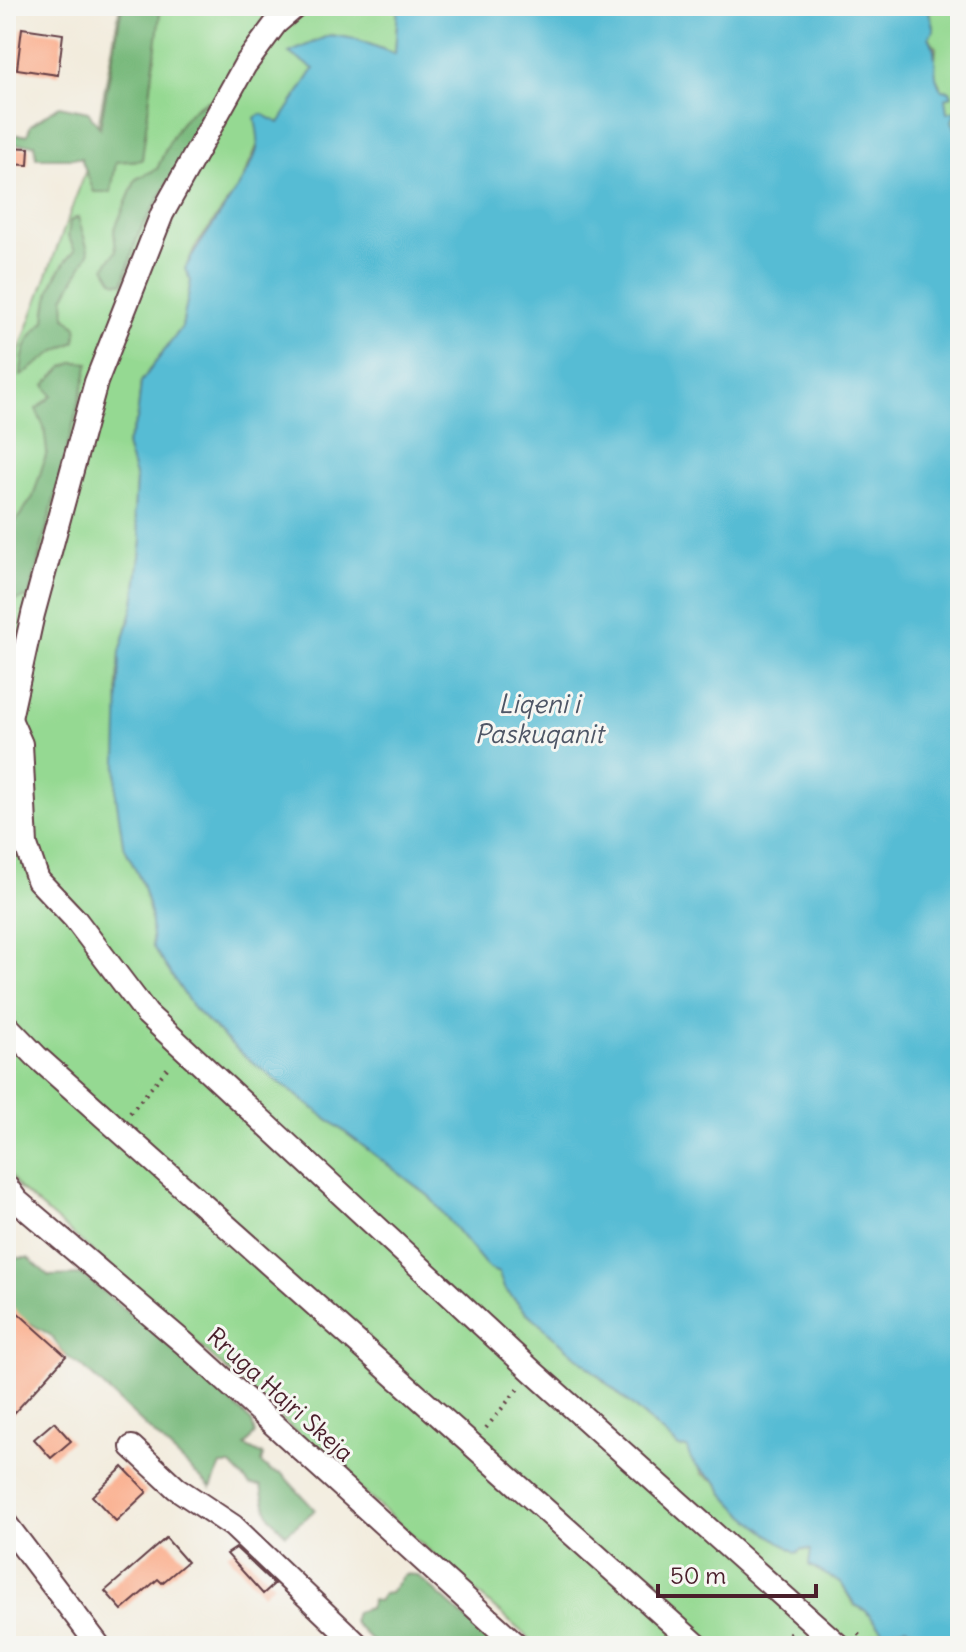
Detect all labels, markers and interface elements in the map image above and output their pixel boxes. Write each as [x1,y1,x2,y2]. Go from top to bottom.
water label: Liqeni i Paskuqanit [475,687,607,750]
street label: Rruga Hajri Skeja [201,1321,360,1468]
scale bar [658,1548,816,1598]
text: 50 m [670,1560,726,1590]

